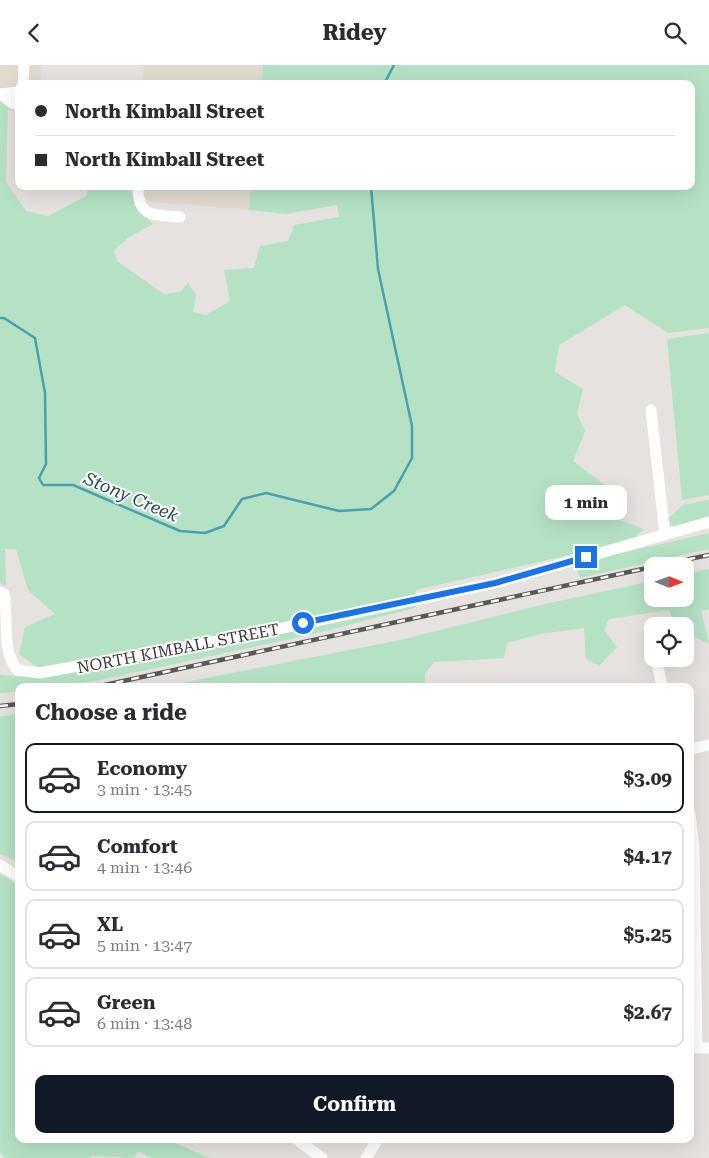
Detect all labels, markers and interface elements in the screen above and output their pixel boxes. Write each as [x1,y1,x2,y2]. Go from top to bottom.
icon: back [20,19,48,47]
icon: search [661,19,689,47]
text: Ridey [322,20,387,45]
text: North Kimball Street [65,100,265,123]
text: North Kimball Street [65,148,265,171]
water label: Stony Creek [80,467,182,526]
callout: 1 min [545,485,627,519]
text: 1 min [564,493,608,512]
route end [575,546,597,568]
north arrow [644,557,694,607]
map controls [644,557,694,667]
route start [292,612,314,634]
button: locate [644,617,694,667]
street label: NORTH KIMBALL STREET [75,619,281,677]
text: Choose a ride [35,700,187,725]
icon: car [37,756,82,801]
text: Economy [97,757,187,780]
text: $3.09 [623,767,672,790]
text: 3 min · 13:45 [97,780,192,799]
icon: car [37,834,82,879]
text: Comfort [97,835,178,858]
text: $4.17 [623,845,672,868]
text: 4 min · 13:46 [97,858,192,877]
icon: car [37,912,82,957]
text: XL [97,913,123,936]
text: $5.25 [623,923,672,946]
text: 5 min · 13:47 [97,936,192,955]
icon: car [37,990,82,1035]
text: Green [97,991,155,1014]
text: $2.67 [623,1001,672,1024]
text: 6 min · 13:48 [97,1014,192,1033]
button: Confirm [35,1075,674,1133]

